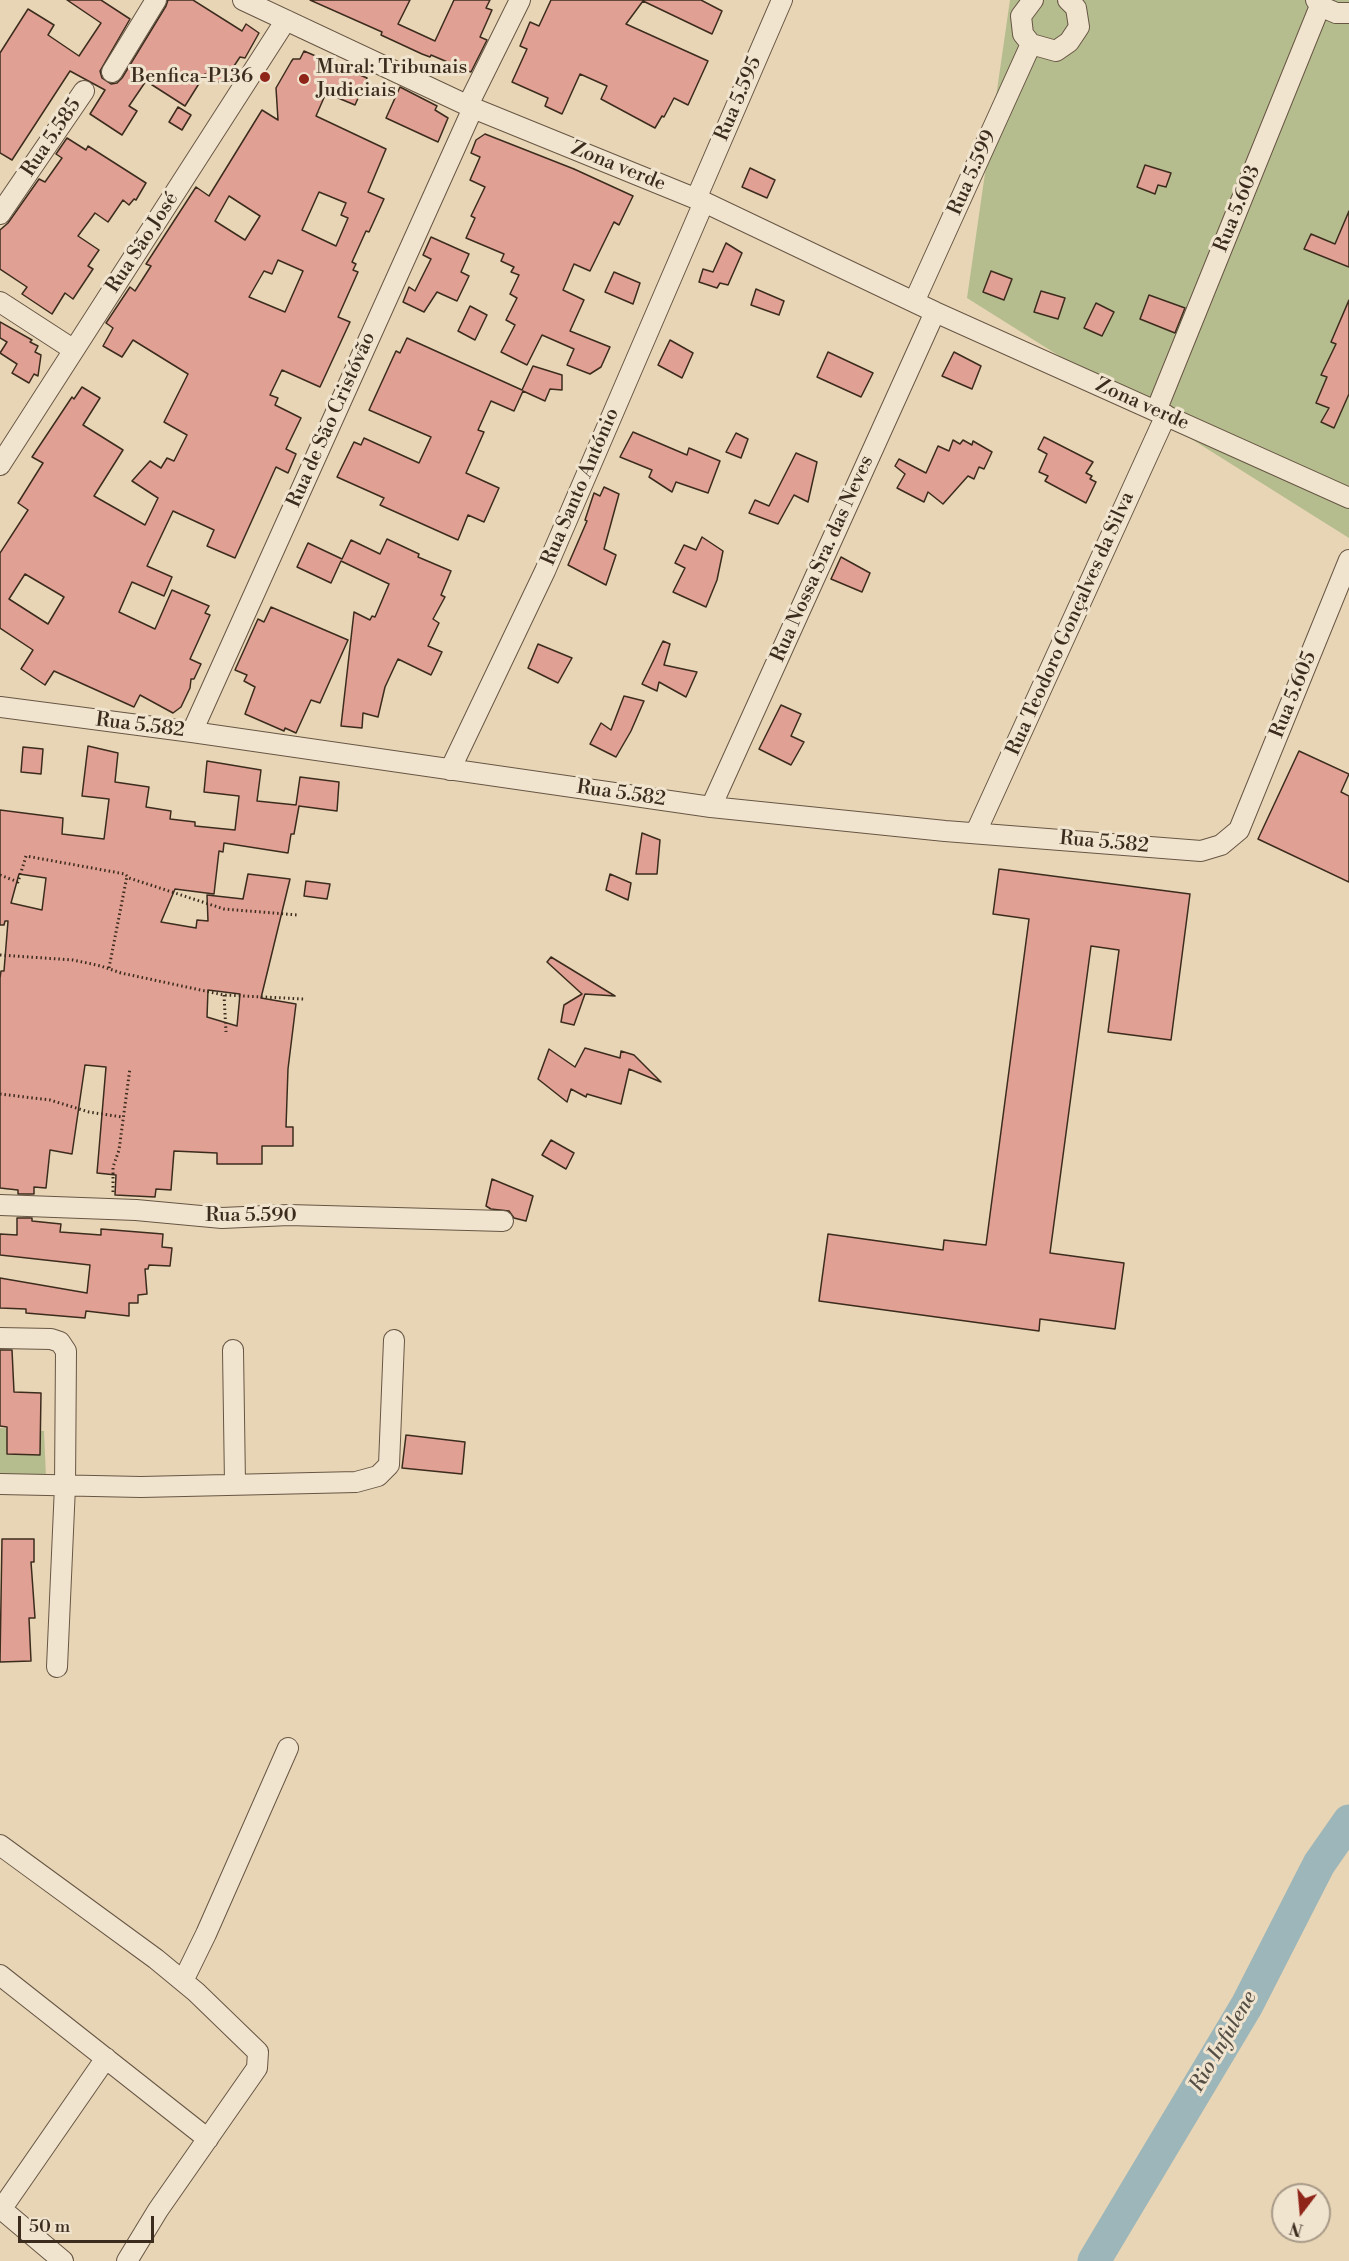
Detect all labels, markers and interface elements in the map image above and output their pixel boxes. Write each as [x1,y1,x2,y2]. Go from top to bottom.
street label: Rua 5.595 [711,53,767,145]
place label: Mural: Tribunais Judiciais [316,56,467,103]
place label: Benfica-P136 [131,65,253,89]
marker: Benfica-P136 [258,70,272,84]
marker: Mural: Tribunais Judiciais [297,72,311,86]
street label: Rua 5.585 [17,94,87,182]
street label: Rua 5.599 [944,127,1002,219]
street label: Zona verde [567,137,669,197]
street label: Rua 5.603 [1210,162,1266,256]
street label: Rua São José [102,188,184,298]
street label: Rua de São Cristóvão [283,329,381,511]
street label: Zona verde [1091,374,1193,436]
street label: Rua Santo António [537,405,625,569]
street label: Rua Nossa Sra. das Neves [767,452,879,666]
street label: Rua Teodoro Gonçalves da Silva [1002,488,1140,760]
street label: Rua 5.605 [1266,648,1322,742]
street label: Rua 5.582 [94,709,186,743]
street label: Rua 5.582 [575,776,667,812]
street label: Rua 5.582 [1058,827,1150,859]
street label: Rua 5.590 [205,1204,297,1228]
water label: Rio Infulene [1185,1987,1263,2097]
north arrow [1271,2183,1331,2243]
scale bar [21,2204,158,2242]
text: 50 m [29,2215,70,2238]
text: N [1288,2217,1305,2240]

